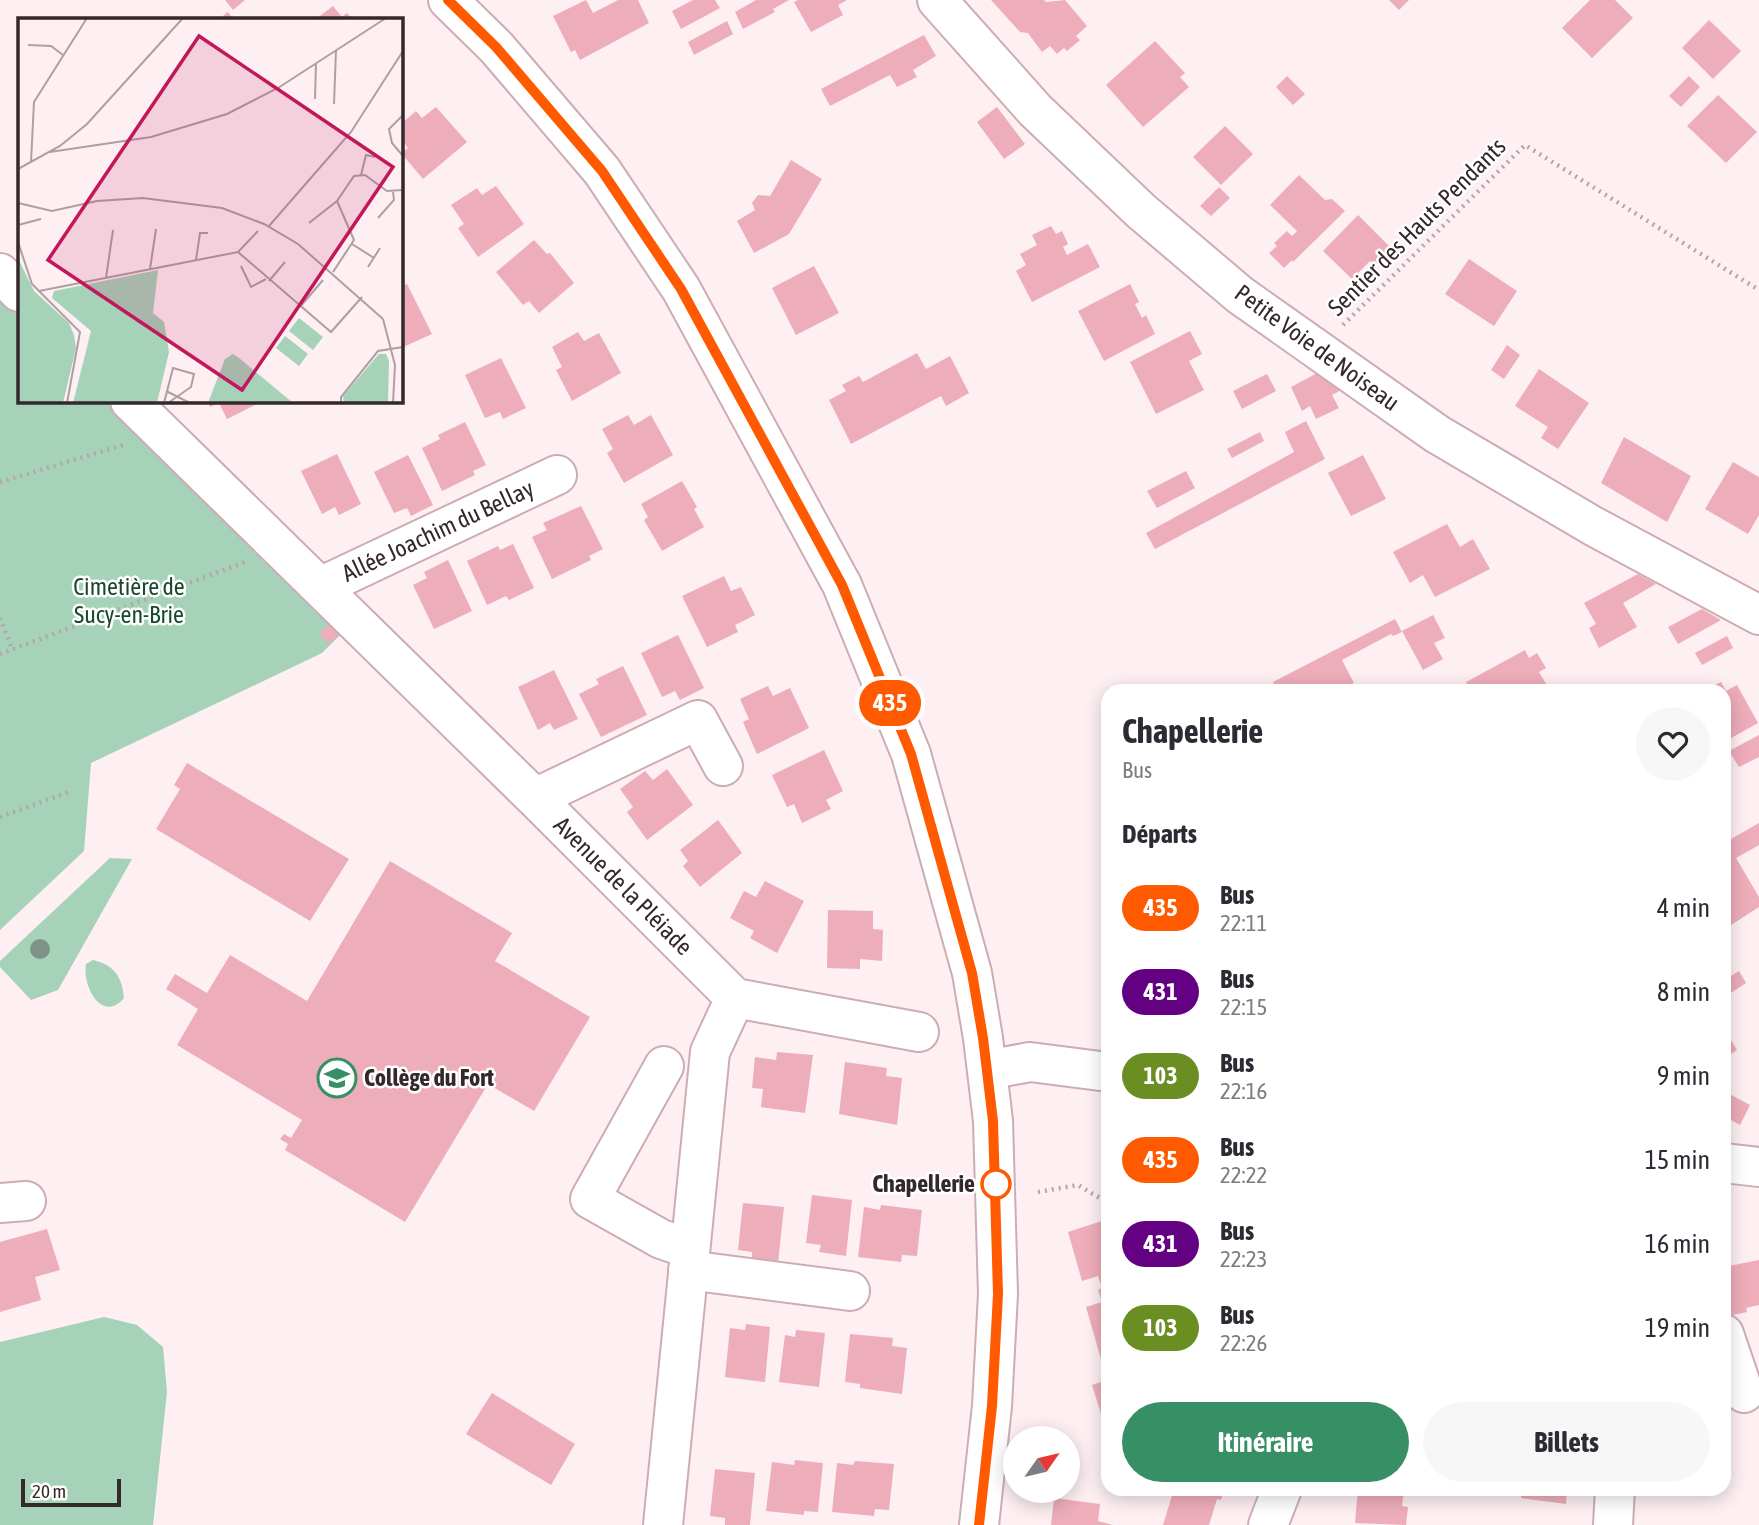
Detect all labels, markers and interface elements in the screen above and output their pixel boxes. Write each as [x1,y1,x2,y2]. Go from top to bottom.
inset map [18,18,402,402]
street label: Sentier des Hauts Pendants [1322,132,1511,321]
street label: Petite Voie de Noiseau [1230,279,1405,416]
street label: Allée Joachim du Bellay [338,474,538,587]
park label: Cimetière de Sucy-en-Brie [73,573,185,628]
line badge: 435 [850,680,930,726]
text: 435 [873,689,907,716]
button: heart [1636,707,1710,781]
text: Chapellerie [1122,712,1263,750]
text: Bus [1122,757,1152,783]
street label: Avenue de la Pléiade [549,811,698,960]
text: Départs [1122,819,1197,849]
text: Bus [1220,880,1254,910]
text: 4 min [1657,893,1710,923]
text: 435 [1144,894,1177,921]
text: 22:11 [1220,910,1267,936]
text: Bus [1220,964,1254,994]
text: 8 min [1657,977,1710,1007]
text: 431 [1144,978,1177,1005]
text: 22:15 [1220,994,1267,1020]
text: Bus [1220,1048,1254,1078]
school or university icon: Collège du Fort [316,1057,358,1099]
text: 9 min [1657,1061,1710,1091]
text: 103 [1144,1062,1177,1089]
place label: Collège du Fort [364,1064,494,1091]
text: 22:16 [1220,1078,1267,1104]
text: Bus [1220,1132,1254,1162]
text: 15 min [1645,1145,1710,1175]
text: 435 [1144,1146,1177,1173]
text: 22:22 [1220,1162,1267,1188]
marker: Chapellerie [981,1169,1011,1199]
place label: Chapellerie [872,1170,975,1197]
text: Bus [1220,1216,1254,1246]
text: 16 min [1645,1229,1710,1259]
text: 431 [1144,1230,1177,1257]
text: 22:23 [1220,1246,1267,1272]
text: Bus [1220,1300,1254,1330]
text: 19 min [1645,1313,1710,1343]
text: 103 [1144,1314,1177,1341]
text: 22:26 [1220,1330,1267,1356]
button: Itinéraire [1122,1402,1409,1482]
button: Billets [1423,1402,1710,1482]
north arrow [1003,1426,1080,1503]
map controls [1003,1426,1080,1503]
scale bar [21,1476,121,1508]
text: 20 m [32,1480,66,1502]

